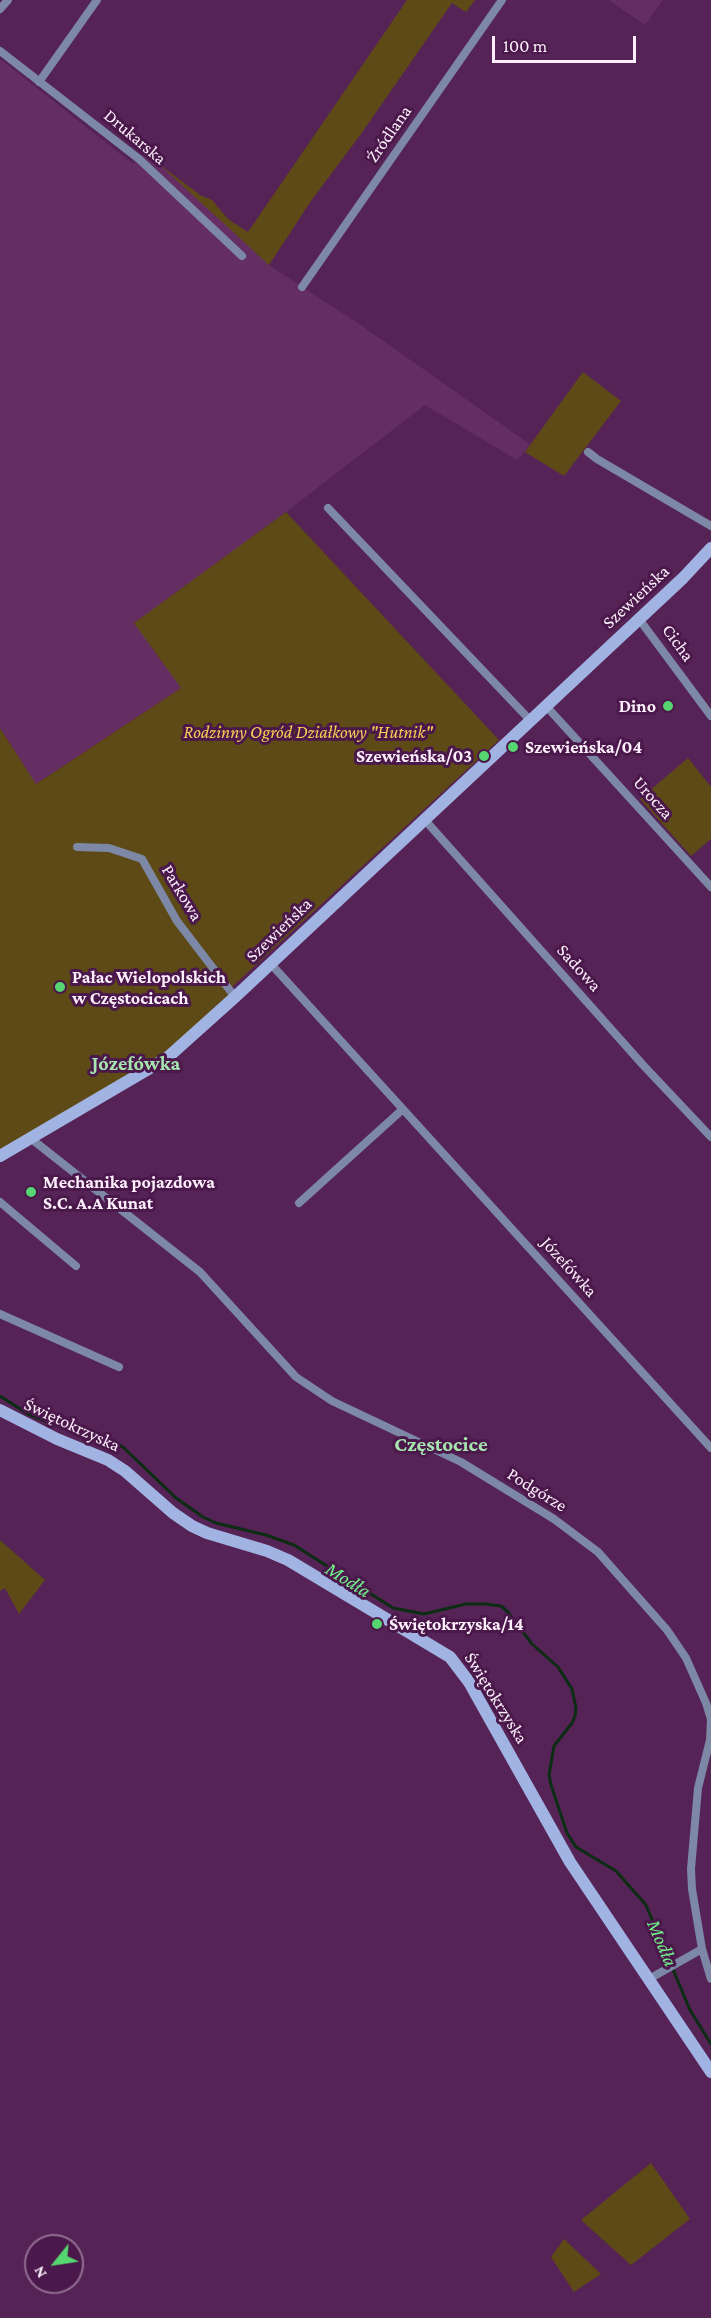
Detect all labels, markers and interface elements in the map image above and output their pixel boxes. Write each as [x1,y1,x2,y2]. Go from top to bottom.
scale bar [495,24,639,62]
text: 100 m [503,36,547,56]
street label: Źródlana [362,101,416,167]
street label: Drukarska [99,105,171,169]
street label: Szewieńska [598,561,674,633]
street label: Cicha [657,620,699,666]
place label: Dino [619,695,656,717]
marker: Dino [661,699,675,713]
park label: Rodzinny Ogród Działkowy "Hutnik" [183,721,433,743]
place label: Szewieńska/04 [525,736,642,758]
marker: Szewieńska/04 [506,740,520,754]
place label: Szewieńska/03 [356,745,472,767]
marker: Szewieńska/03 [477,749,491,763]
street label: Urocza [628,772,678,824]
street label: Parkowa [157,861,207,925]
street label: Szewieńska [242,893,316,967]
street label: Sadowa [552,940,606,996]
place label: Pałac Wielopolskich w Częstocicach [72,966,226,1008]
marker: Pałac Wielopolskich w Częstocicach [53,980,67,994]
district label: Józefówka [92,1052,180,1076]
place label: Mechanika pojazdowa S.C. A.A Kunat [43,1171,215,1214]
marker: Mechanika pojazdowa S.C. A.A Kunat [24,1185,38,1199]
street label: Józefówka [536,1232,602,1302]
street label: Świętokrzyska [21,1393,123,1457]
district label: Częstocice [394,1432,488,1458]
street label: Podgórze [503,1463,571,1517]
water label: Modła [321,1557,375,1603]
place label: Świętokrzyska/14 [389,1613,524,1635]
marker: Świętokrzyska/14 [370,1617,384,1631]
street label: Świętokrzyska [459,1648,533,1748]
water label: Modła [641,1916,683,1970]
north arrow [24,2234,84,2294]
text: N [30,2263,50,2281]

